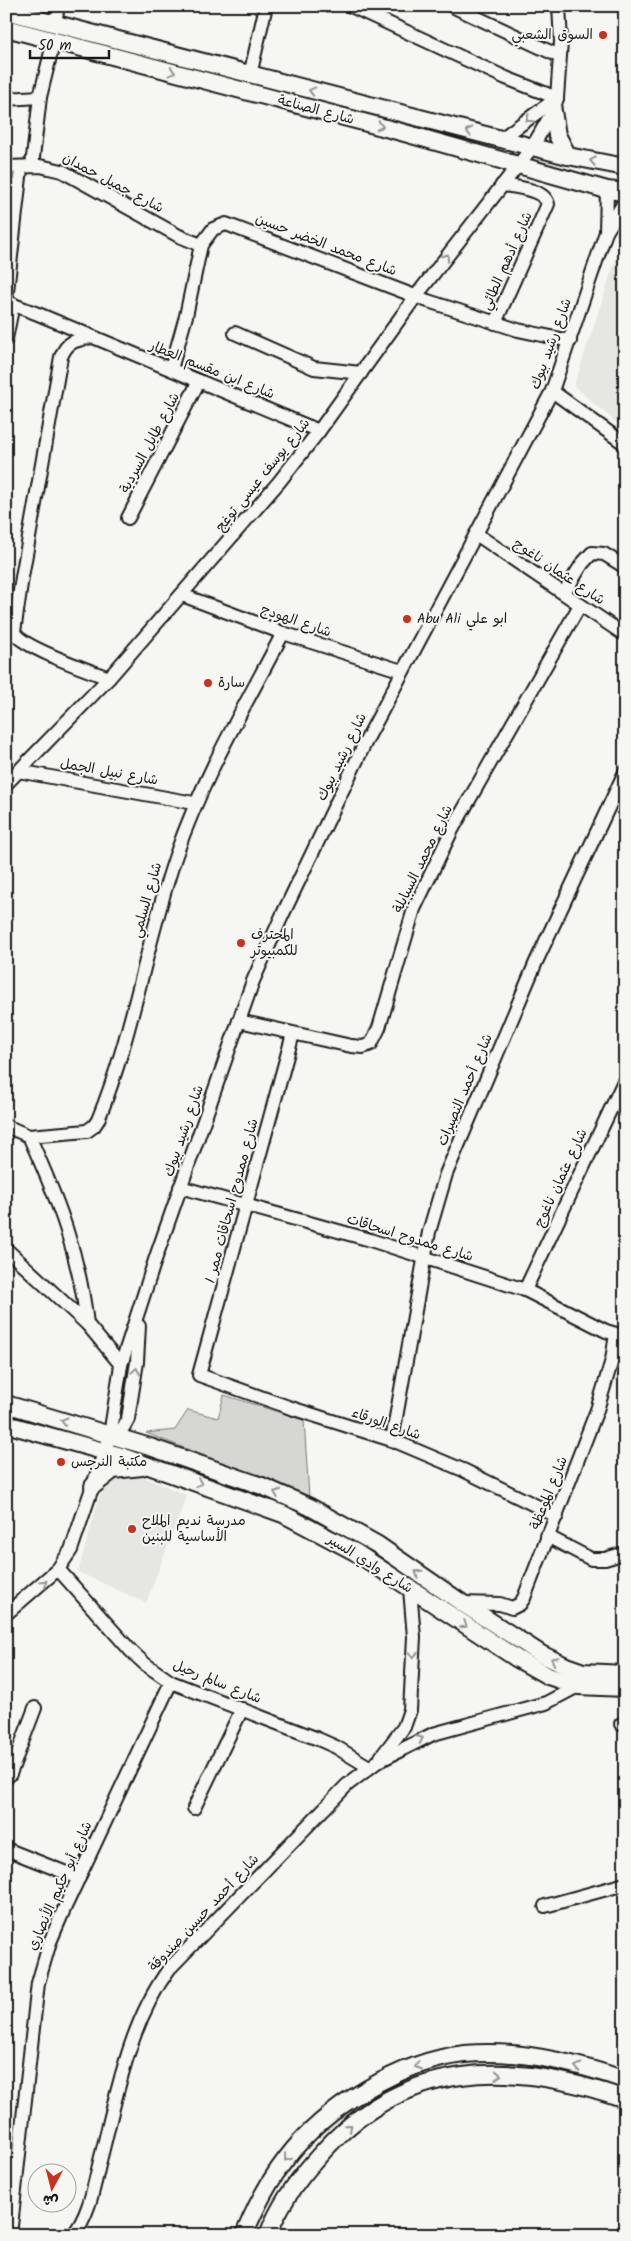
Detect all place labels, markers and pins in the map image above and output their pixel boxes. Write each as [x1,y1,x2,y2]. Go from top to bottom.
place label: السوق الشعبي [512,24,593,47]
marker: السوق الشعبي [597,29,609,41]
place label: Abu Ali ابو علي [417,608,507,631]
marker: Abu Ali ابو علي [401,613,413,625]
place label: سارة [218,672,245,694]
marker: سارة [202,677,214,689]
place label: المحترف للكمبيوتر [250,924,298,962]
marker: المحترف للكمبيوتر [235,937,247,949]
place label: مكتبة النرجس [71,1451,147,1473]
marker: مكتبة النرجس [55,1456,67,1468]
place label: مدرسة نديم الملاح الأساسية للبنين [142,1510,246,1548]
marker: مدرسة نديم الملاح الأساسية للبنين [126,1523,138,1535]

